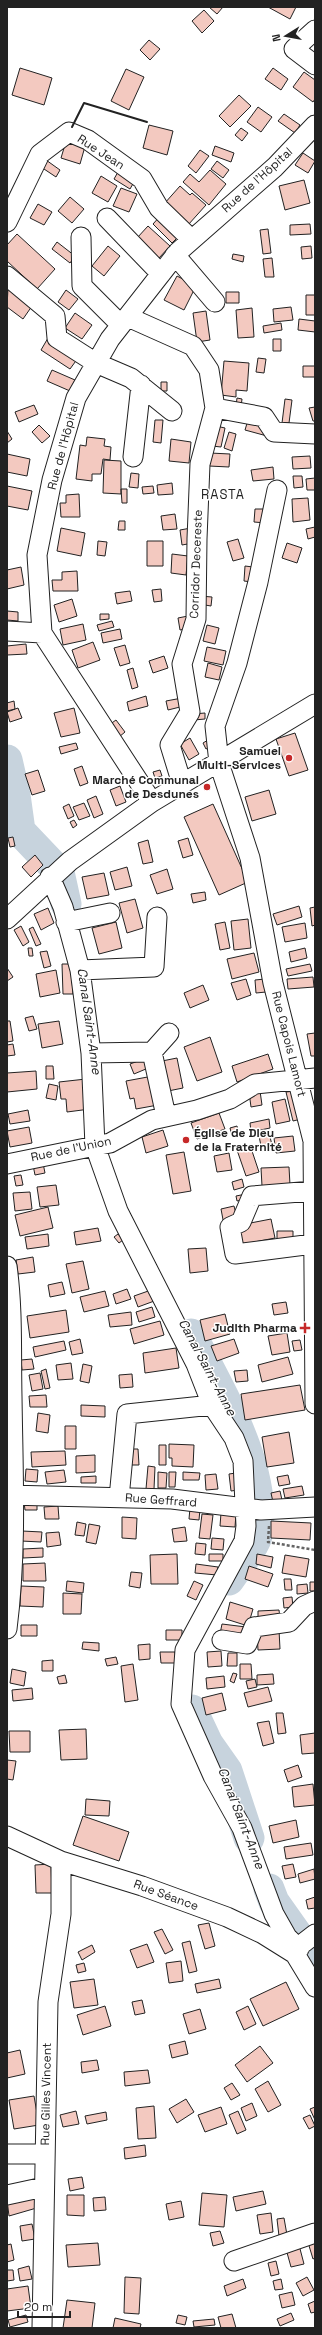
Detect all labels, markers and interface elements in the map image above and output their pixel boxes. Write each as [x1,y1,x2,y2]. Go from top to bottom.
north arrow [266,16,306,56]
text: N [269,33,284,43]
street label: Rue Jean [74,131,128,173]
street label: Rue de l'Hôpital [218,144,296,216]
street label: Rue de l'Hôpital [44,400,82,492]
district label: RASTA [201,486,245,503]
street label: Corridor Decereste [186,509,206,619]
place label: Samuel Multi-Services [197,743,281,773]
marker: Samuel Multi-Services [284,753,294,763]
place label: Marché Communal de Desdunes [92,772,199,802]
marker: Marché Communal de Desdunes [202,782,212,792]
water label: Canal Saint-Anne [74,967,106,1077]
street label: Rue Capois Lamort [268,989,310,1099]
place label: Église de Dieu de la Fraternité [194,1125,282,1155]
street label: Rue de l'Union [29,1133,113,1165]
marker: Église de Dieu de la Fraternité [181,1135,191,1145]
water label: Canal Saint-Anne [175,1316,241,1420]
place label: Judith Pharma [212,1320,297,1336]
marker: Judith Pharma [300,1323,310,1333]
street label: Rue Geffrard [124,1489,198,1511]
water label: Canal Saint-Anne [214,1765,269,1873]
street label: Rue Séance [131,1876,201,1914]
street label: Rue Gilles Vincent [37,2042,55,2146]
scale bar [18,2293,70,2319]
text: 20 m [24,2299,52,2315]

